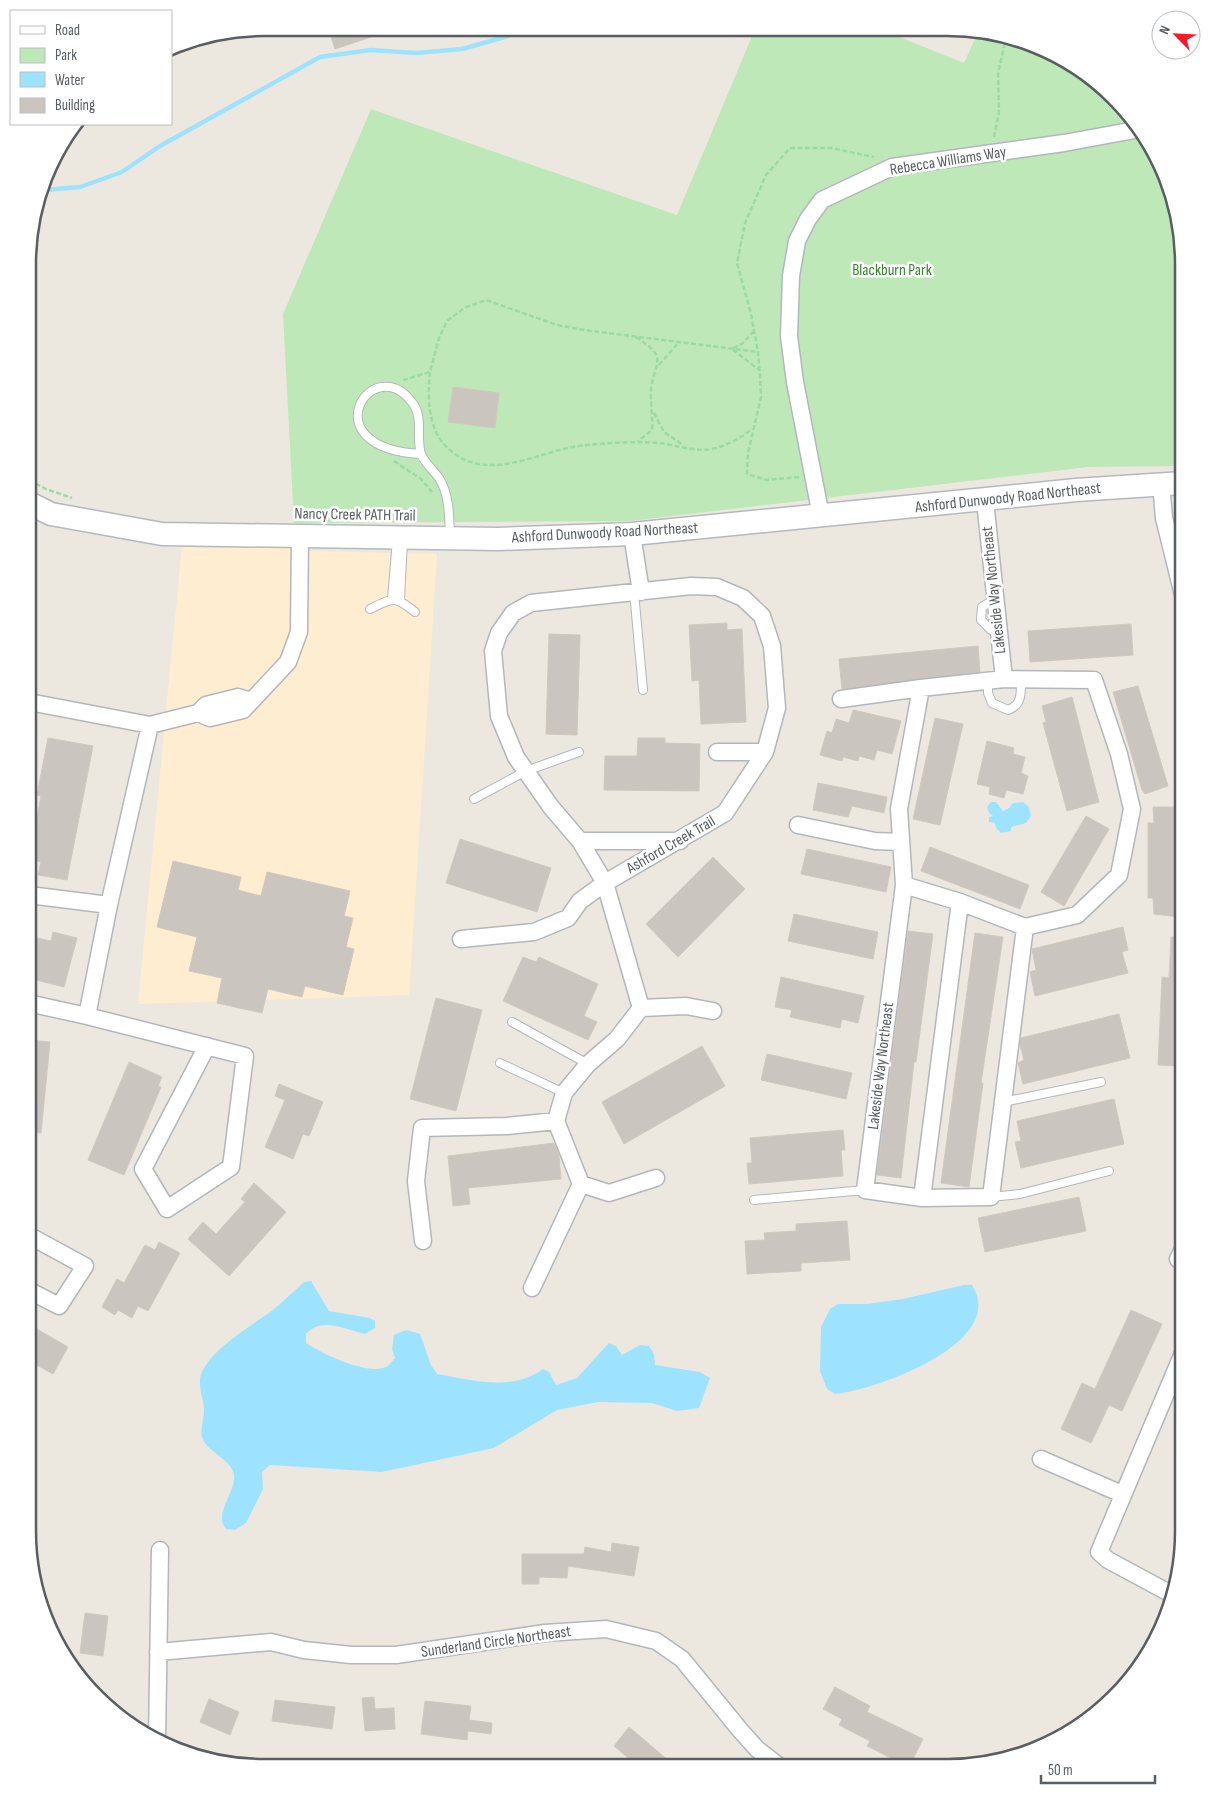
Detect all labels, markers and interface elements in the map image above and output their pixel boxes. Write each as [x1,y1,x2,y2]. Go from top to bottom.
legend [10,10,172,125]
north arrow [1151,10,1201,60]
text: Road [55,21,80,40]
text: N [1155,23,1174,37]
text: Park [55,46,77,65]
text: Water [55,71,86,90]
text: Building [55,96,95,115]
street label: Rebecca Williams Way [888,142,1008,180]
park label: Blackburn Park [852,261,932,280]
street label: Ashford Dunwoody Road Northeast [913,479,1102,517]
street label: Nancy Creek PATH Trail [294,504,416,526]
street label: Ashford Dunwoody Road Northeast [510,519,699,547]
street label: Lakeside Way Northeast [978,525,1010,655]
street label: Ashford Creek Trail [622,812,719,879]
street label: Lakeside Way Northeast [864,1001,898,1131]
street label: Sunderland Circle Northeast [420,1622,572,1662]
scale bar [1041,1752,1155,1784]
text: 50 m [1048,1761,1073,1780]

